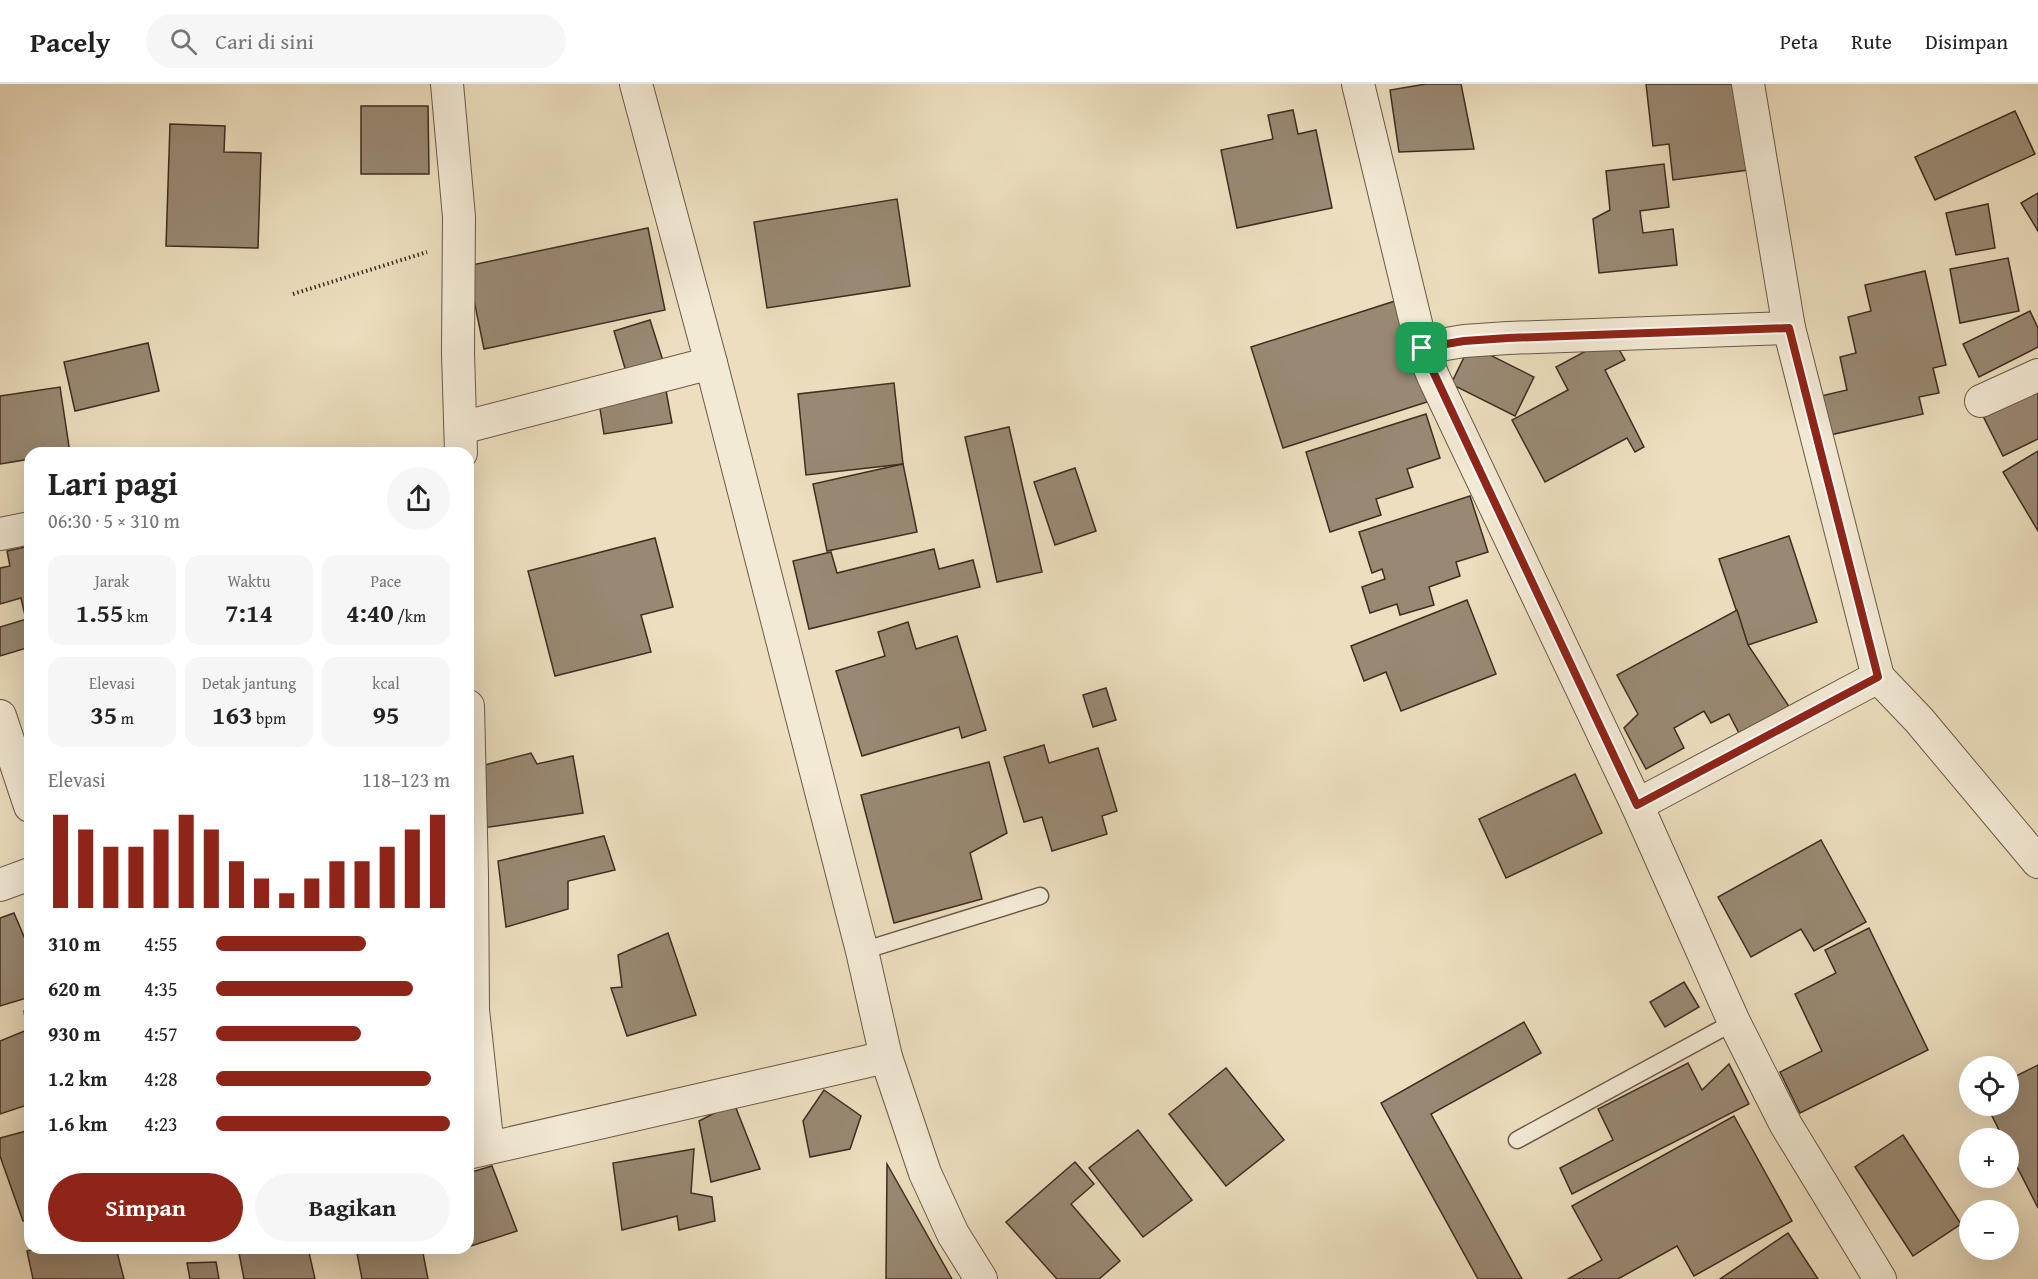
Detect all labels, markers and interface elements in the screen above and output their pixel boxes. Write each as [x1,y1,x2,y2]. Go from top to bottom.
search box [146,14,566,68]
text: Pacely [30,21,110,62]
icon: search [167,25,200,58]
text: Cari di sini [215,25,314,57]
text: Peta [1780,26,1818,57]
text: Rute [1851,26,1892,57]
text: Disimpan [1925,26,2008,57]
pin [1396,322,1447,373]
icon: arrive [1405,331,1438,364]
text: Lari pagi [48,459,178,507]
button: share [387,467,450,530]
text: 06:30 · 5 × 310 m [48,506,180,535]
text: Jarak [95,569,129,593]
text: Waktu [228,569,270,593]
text: Pace [371,569,401,593]
text: 1.55 [76,593,124,632]
text: 7:14 [225,593,273,632]
text: 4:40 [346,593,394,632]
text: km [124,604,148,628]
text: /km [394,604,426,628]
text: Elevasi [89,671,135,695]
text: Detak jantung [202,671,296,695]
text: kcal [372,671,400,695]
text: 35 [90,695,117,734]
text: 163 [212,695,252,734]
text: 95 [373,695,399,734]
text: m [117,706,134,730]
text: bpm [252,706,286,730]
text: Elevasi [48,765,106,794]
text: 118–123 m [362,765,450,794]
text: 310 m [48,929,101,958]
text: 4:55 [144,929,178,958]
text: 620 m [48,974,101,1003]
text: 4:35 [144,974,178,1003]
text: 930 m [48,1019,101,1048]
text: 4:57 [144,1019,178,1048]
map controls [1959,1056,2019,1260]
button: locate [1959,1056,2019,1116]
text: 1.2 km [48,1064,107,1093]
text: 4:28 [144,1064,178,1093]
text: 1.6 km [48,1109,107,1138]
text: 4:23 [144,1109,178,1138]
button: + [1959,1128,2019,1188]
button: Simpan [48,1173,243,1242]
button: Bagikan [255,1173,450,1242]
button: − [1959,1200,2019,1260]

